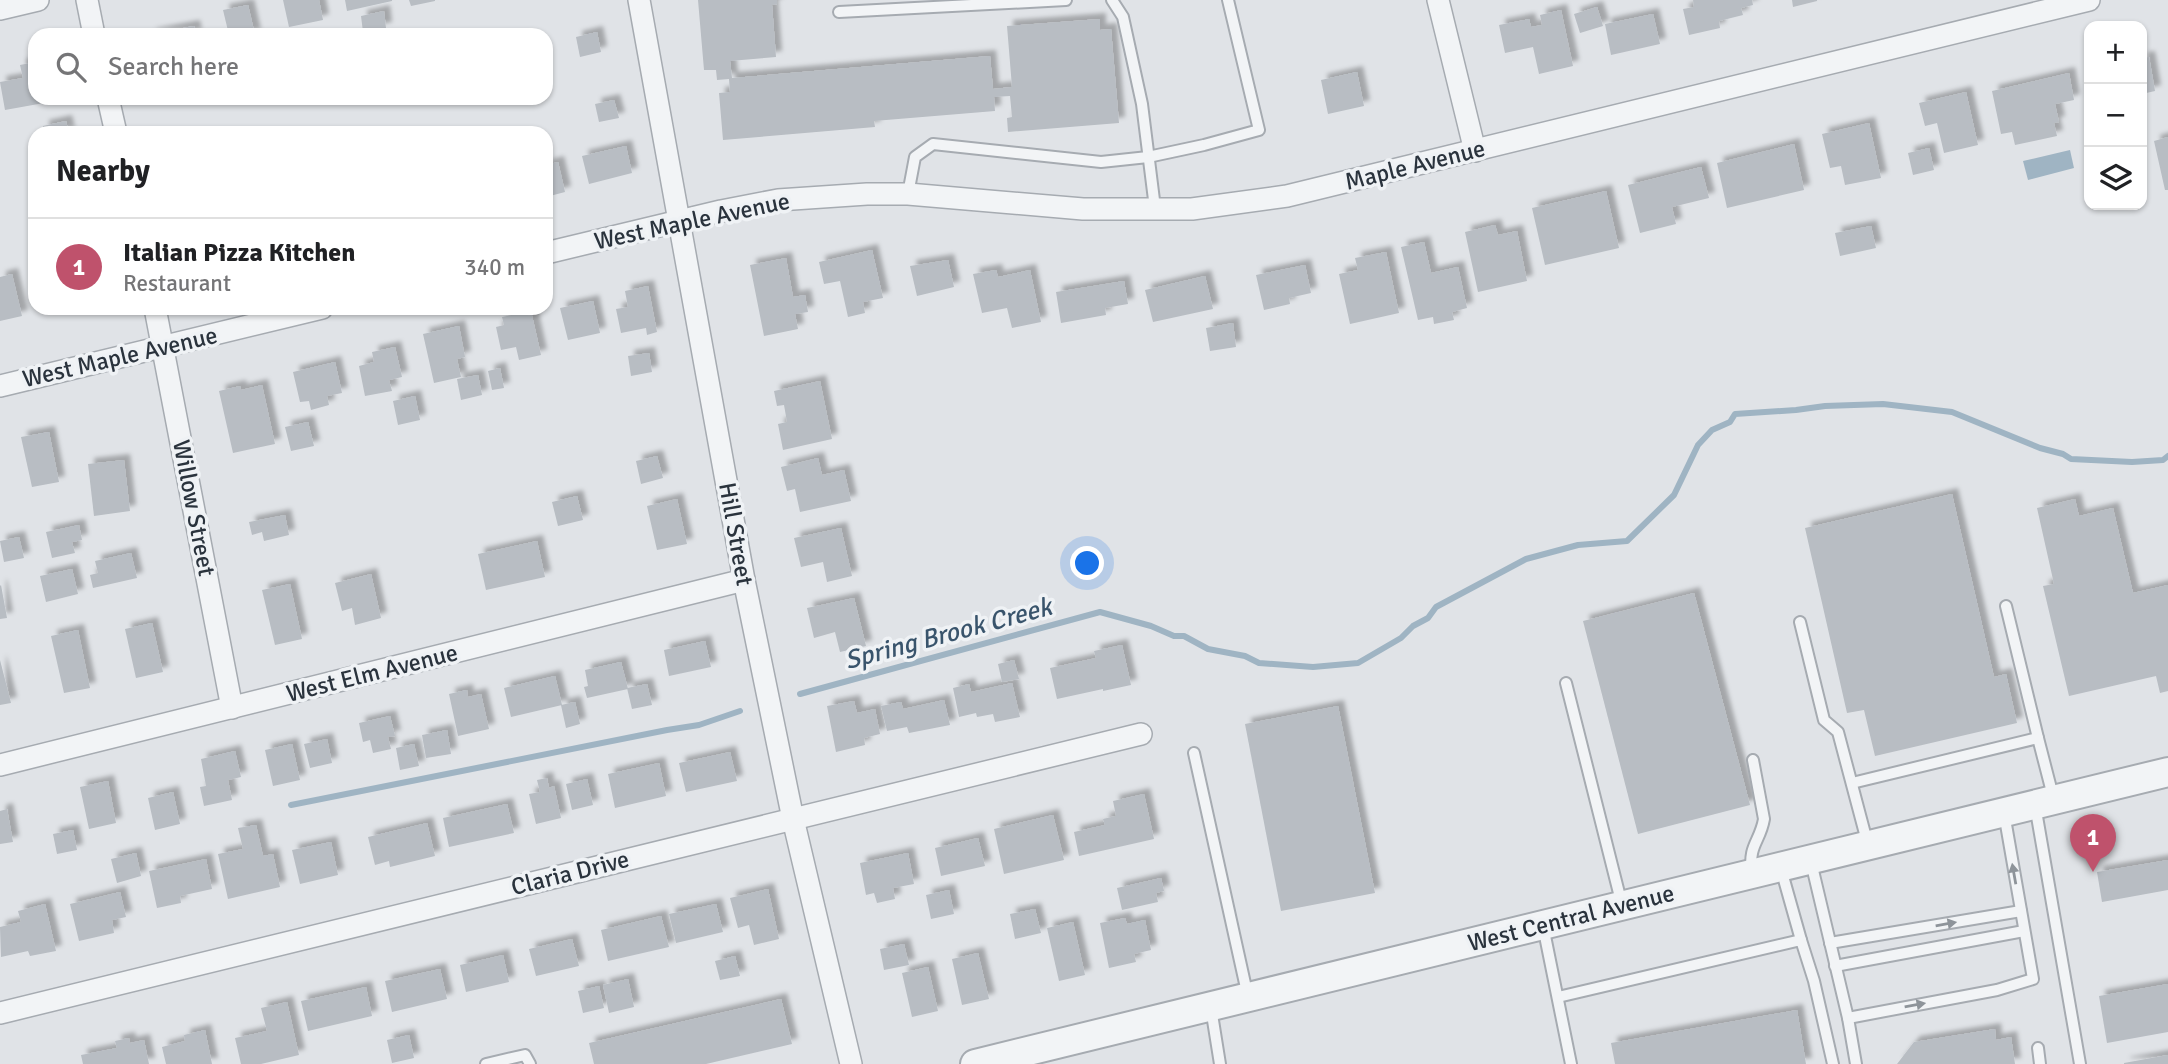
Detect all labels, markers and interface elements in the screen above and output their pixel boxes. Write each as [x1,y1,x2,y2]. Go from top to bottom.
map controls [2084,21,2147,210]
button: + [2084,21,2147,84]
search box [28,28,553,105]
icon: search [52,48,90,86]
text: Search here [108,51,239,83]
button: − [2084,84,2147,147]
street label: Maple Avenue [1342,133,1488,197]
button: layers [2084,147,2147,210]
text: Nearby [56,153,150,190]
street label: West Maple Avenue [592,186,792,256]
text: Italian Pizza Kitchen [123,237,355,269]
text: 1 [73,253,85,282]
text: 340 m [464,253,525,282]
text: Restaurant [123,269,231,298]
street label: West Maple Avenue [20,320,220,394]
street label: Willow Street [166,437,222,579]
street label: Hill Street [712,480,760,588]
your location [1070,546,1104,580]
water label: Spring Brook Creek [841,590,1057,677]
street label: West Elm Avenue [283,637,461,709]
pin: 1 [2070,814,2116,872]
street label: Claria Drive [508,844,632,902]
one-way arrow [2008,863,2019,885]
street label: West Central Avenue [1465,878,1677,958]
one-way arrow [1935,918,1957,929]
one-way arrow [1904,1000,1926,1011]

